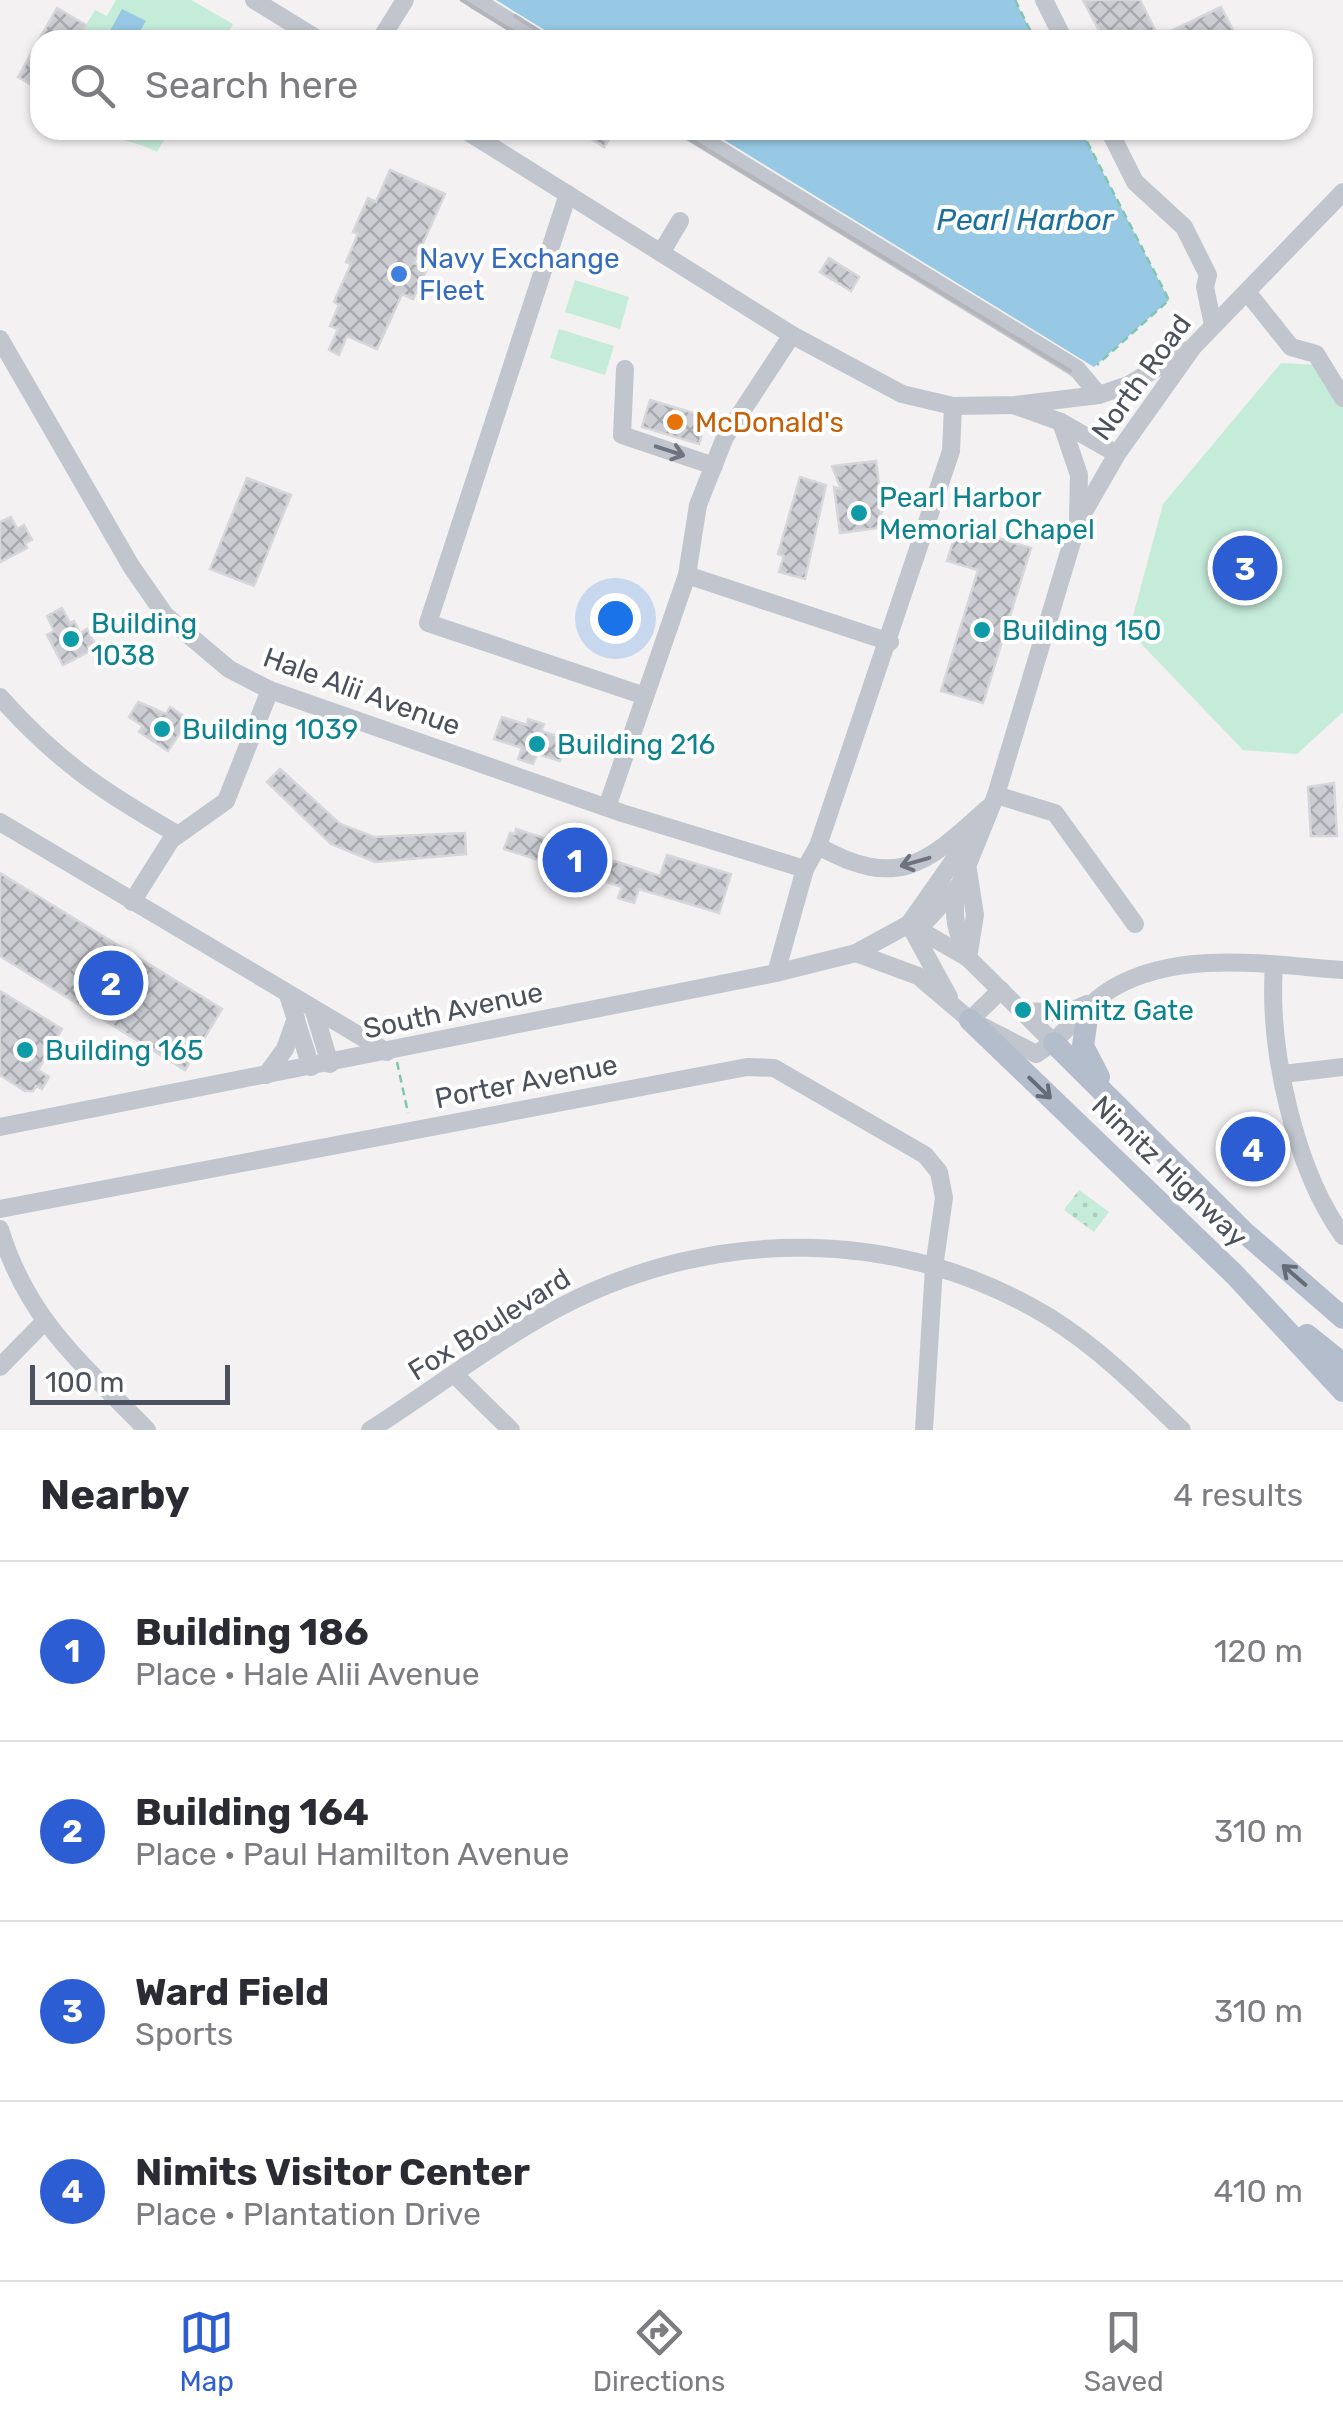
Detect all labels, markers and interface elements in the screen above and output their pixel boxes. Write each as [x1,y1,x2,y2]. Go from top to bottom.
search box [30,30,1313,140]
icon: search [65,58,120,113]
text: Search here [145,62,358,108]
water label: Pearl Harbor [937,202,1115,238]
place label: Navy Exchange Fleet [419,242,620,307]
marker: Navy Exchange Fleet [388,263,410,285]
street label: North Road [1085,308,1198,447]
place label: McDonald's [695,406,844,439]
marker: McDonald's [664,411,686,433]
one-way arrow [653,444,685,462]
place label: Pearl Harbor Memorial Chapel [879,481,1095,546]
marker: Pearl Harbor Memorial Chapel [848,502,870,524]
pin: 3 [1212,530,1278,606]
your location [590,593,641,644]
place label: Building 1038 [91,607,197,672]
place label: Building 150 [1002,614,1162,647]
marker: Building 150 [971,619,993,641]
marker: Building 1038 [60,628,82,650]
street label: Hale Alii Avenue [259,641,465,742]
place label: Building 1039 [182,713,358,746]
marker: Building 1039 [151,718,173,740]
place label: Building 216 [557,728,715,761]
marker: Building 216 [526,733,548,755]
pin: 1 [542,822,608,898]
one-way arrow [900,854,932,872]
pin: 2 [78,946,144,1020]
street label: South Avenue [360,975,546,1046]
place label: Nimitz Gate [1043,994,1194,1027]
marker: Nimitz Gate [1012,999,1034,1021]
place label: Building 165 [45,1034,204,1067]
marker: Building 165 [14,1039,36,1061]
street label: Porter Avenue [432,1048,620,1115]
one-way arrow [1028,1076,1052,1100]
street label: Nimitz Highway [1085,1089,1254,1254]
pin: 4 [1220,1112,1286,1186]
street label: Fox Boulevard [402,1261,576,1387]
one-way arrow [1281,1265,1307,1287]
scale bar [30,1360,230,1404]
text: 100 m [45,1366,124,1399]
text: Nearby [40,1470,190,1520]
text: 4 results [1173,1476,1303,1514]
text: Building 186 [135,1609,369,1655]
text: 1 [65,1632,80,1670]
text: 120 m [1214,1632,1303,1670]
text: Place · Hale Alii Avenue [135,1655,480,1693]
text: Building 164 [135,1789,369,1835]
text: 2 [62,1812,83,1850]
text: 310 m [1214,1812,1303,1850]
text: Place · Paul Hamilton Avenue [135,1835,569,1873]
text: Ward Field [135,1969,329,2015]
text: 3 [62,1992,83,2030]
text: 310 m [1214,1992,1303,2030]
text: Sports [135,2015,233,2053]
text: Nimits Visitor Center [135,2149,530,2195]
text: 4 [62,2172,83,2210]
text: 410 m [1213,2172,1303,2210]
text: Place · Plantation Drive [135,2195,481,2233]
tab: Map [179,2305,234,2398]
tab: Directions [593,2305,725,2398]
tab: Saved [1084,2305,1164,2398]

